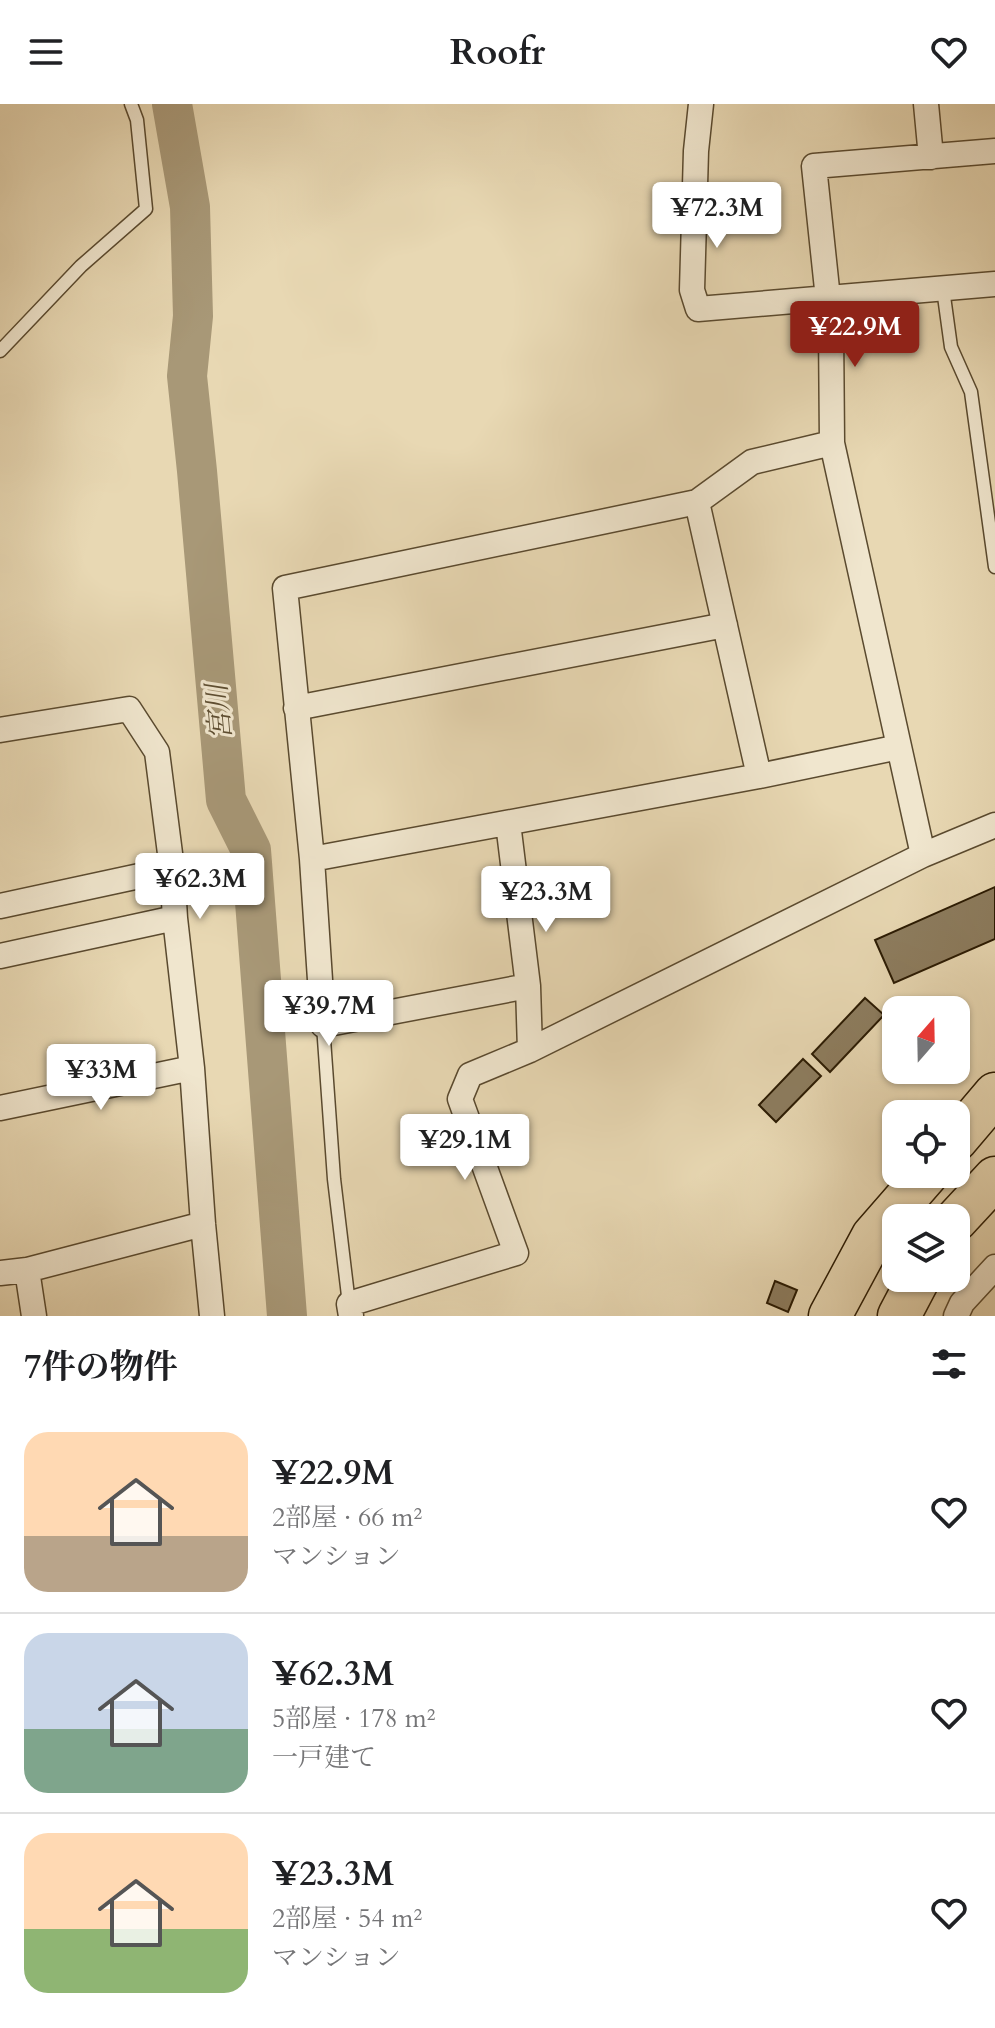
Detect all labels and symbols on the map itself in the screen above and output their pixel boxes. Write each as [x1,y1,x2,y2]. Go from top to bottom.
pin: ¥72.3M [652,182,782,250]
pin: ¥22.9M [790,301,920,369]
water label: 宮川 [197,679,240,741]
pin: ¥62.3M [135,853,265,921]
pin: ¥23.3M [481,866,611,934]
pin: ¥39.7M [264,980,394,1048]
north arrow [882,996,970,1084]
pin: ¥33M [54,1044,148,1112]
pin: ¥29.1M [400,1114,530,1182]

